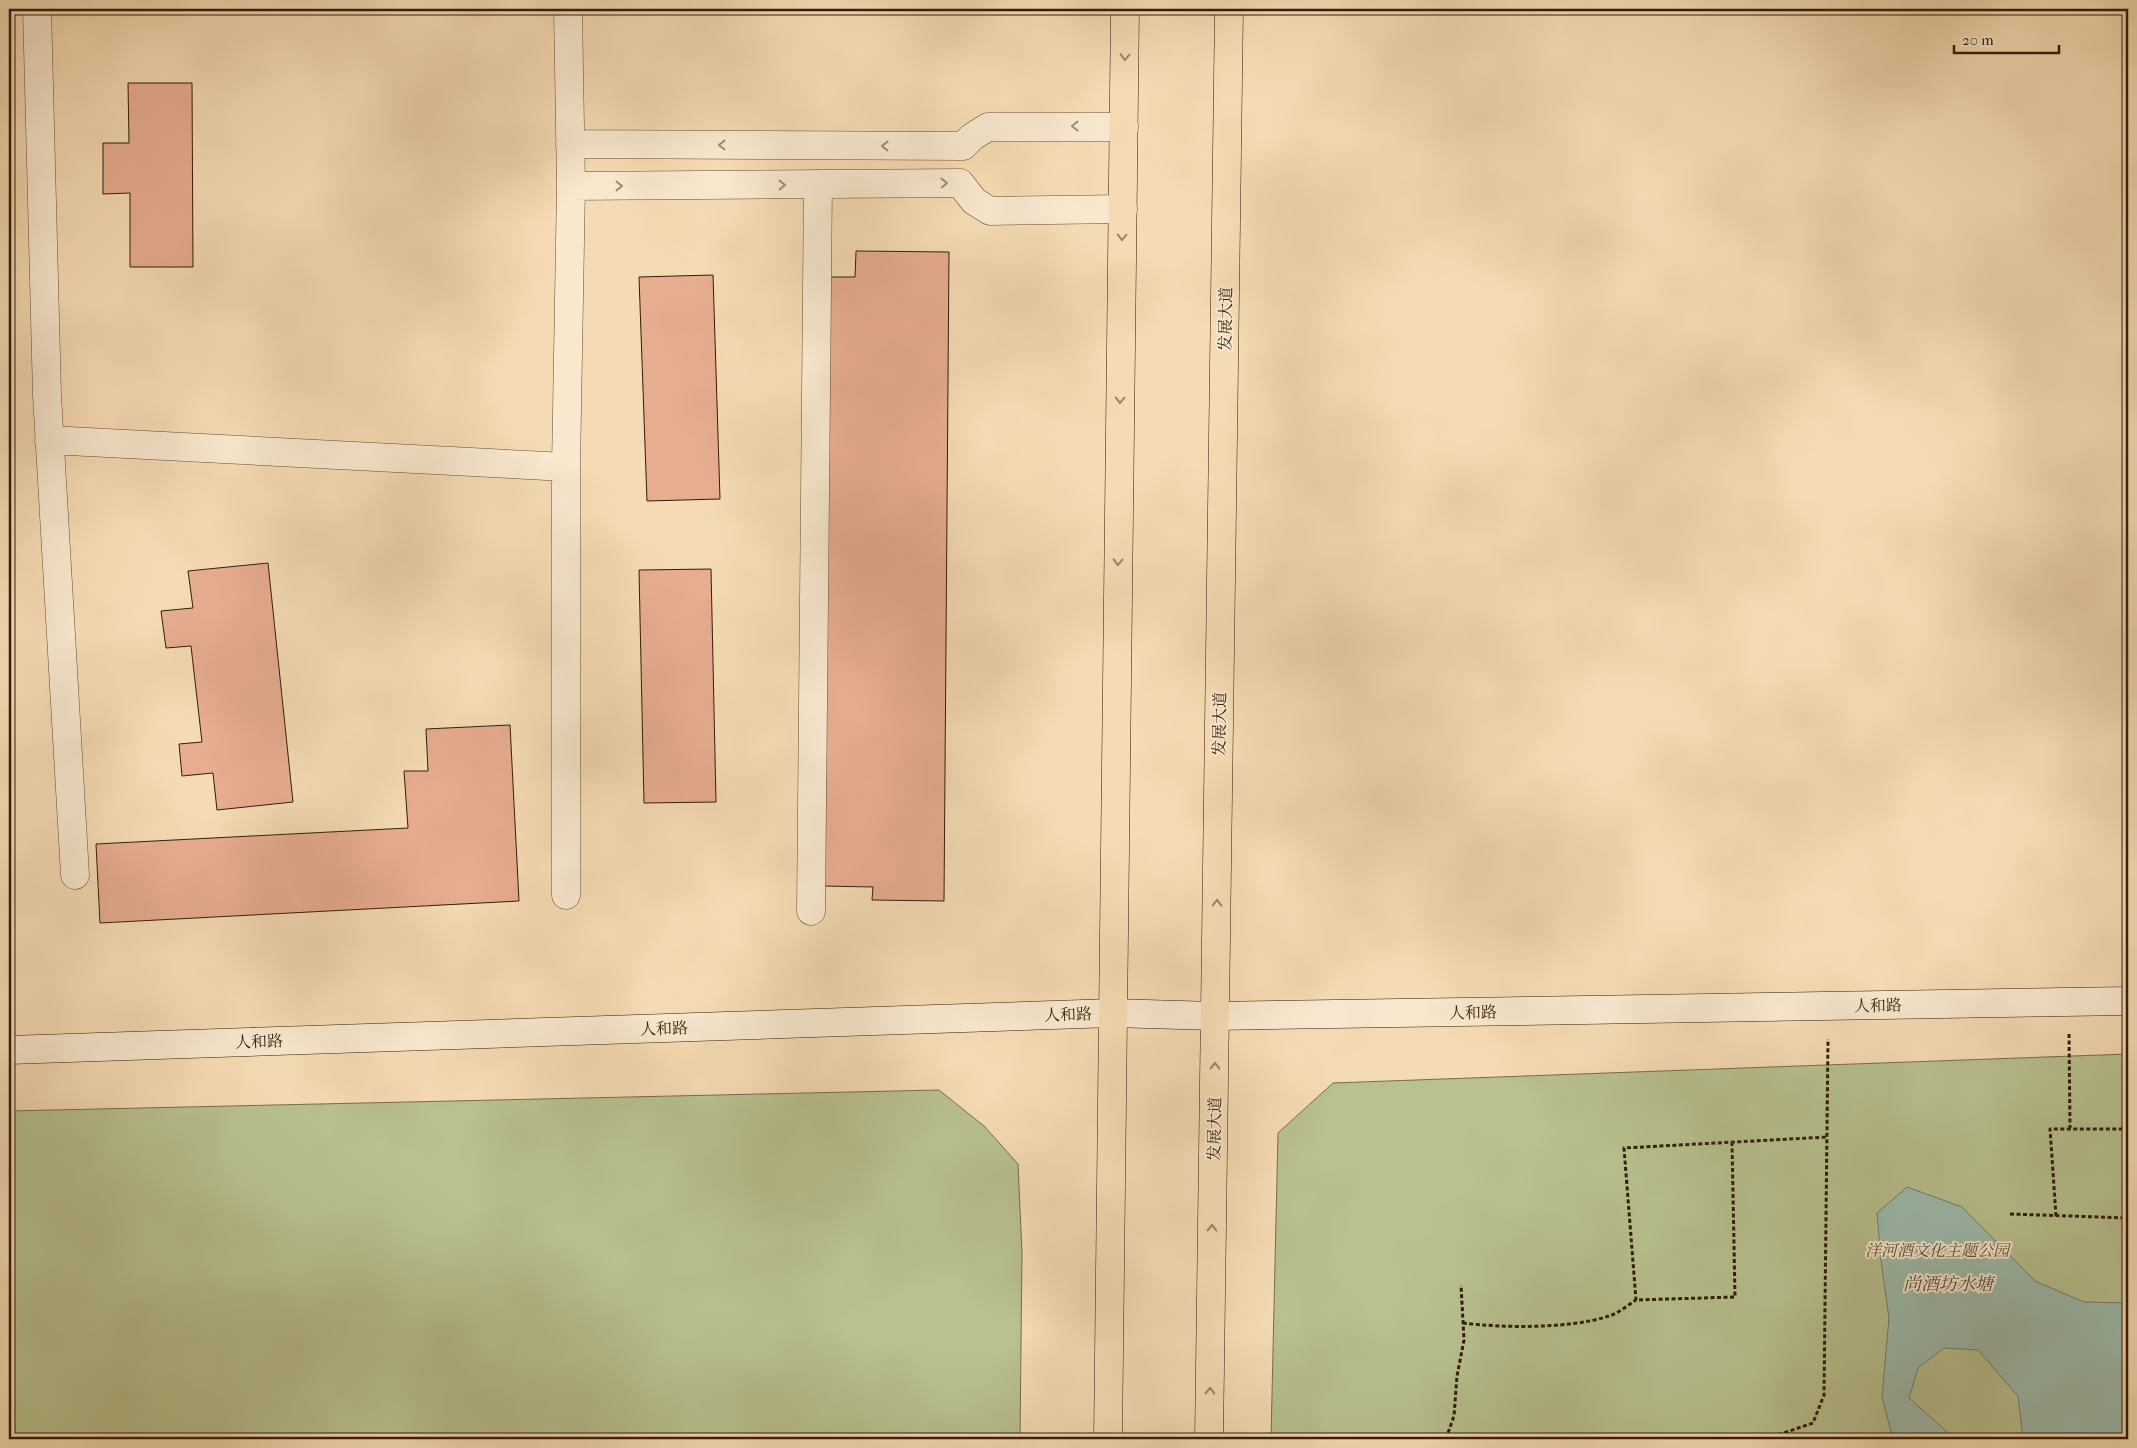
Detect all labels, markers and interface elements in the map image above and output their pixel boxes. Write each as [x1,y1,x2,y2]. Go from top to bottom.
scale bar [1954,22,2060,54]
text: 20 m [1962,31,1994,49]
one-way arrow [1120,54,1130,62]
one-way arrow [1071,121,1078,131]
one-way arrow [718,140,726,150]
one-way arrow [880,141,888,151]
one-way arrow [941,178,949,188]
one-way arrow [778,180,786,190]
one-way arrow [616,181,624,191]
one-way arrow [1117,234,1127,242]
street label: 发展大道 [1215,287,1236,351]
one-way arrow [1115,396,1125,404]
one-way arrow [1113,559,1123,567]
street label: 发展大道 [1209,692,1230,756]
one-way arrow [1212,899,1222,906]
street label: 人和路 [1854,996,1902,1015]
street label: 人和路 [1449,1003,1497,1022]
street label: 人和路 [1044,1004,1092,1025]
street label: 人和路 [640,1018,688,1039]
street label: 人和路 [235,1031,283,1052]
one-way arrow [1210,1061,1220,1069]
street label: 发展大道 [1204,1097,1225,1161]
one-way arrow [1207,1224,1218,1232]
park label: 洋河酒文化主题公园 [1865,1241,2012,1260]
water label: 尚酒坊水塘 [1903,1274,1996,1295]
one-way arrow [1205,1386,1215,1394]

